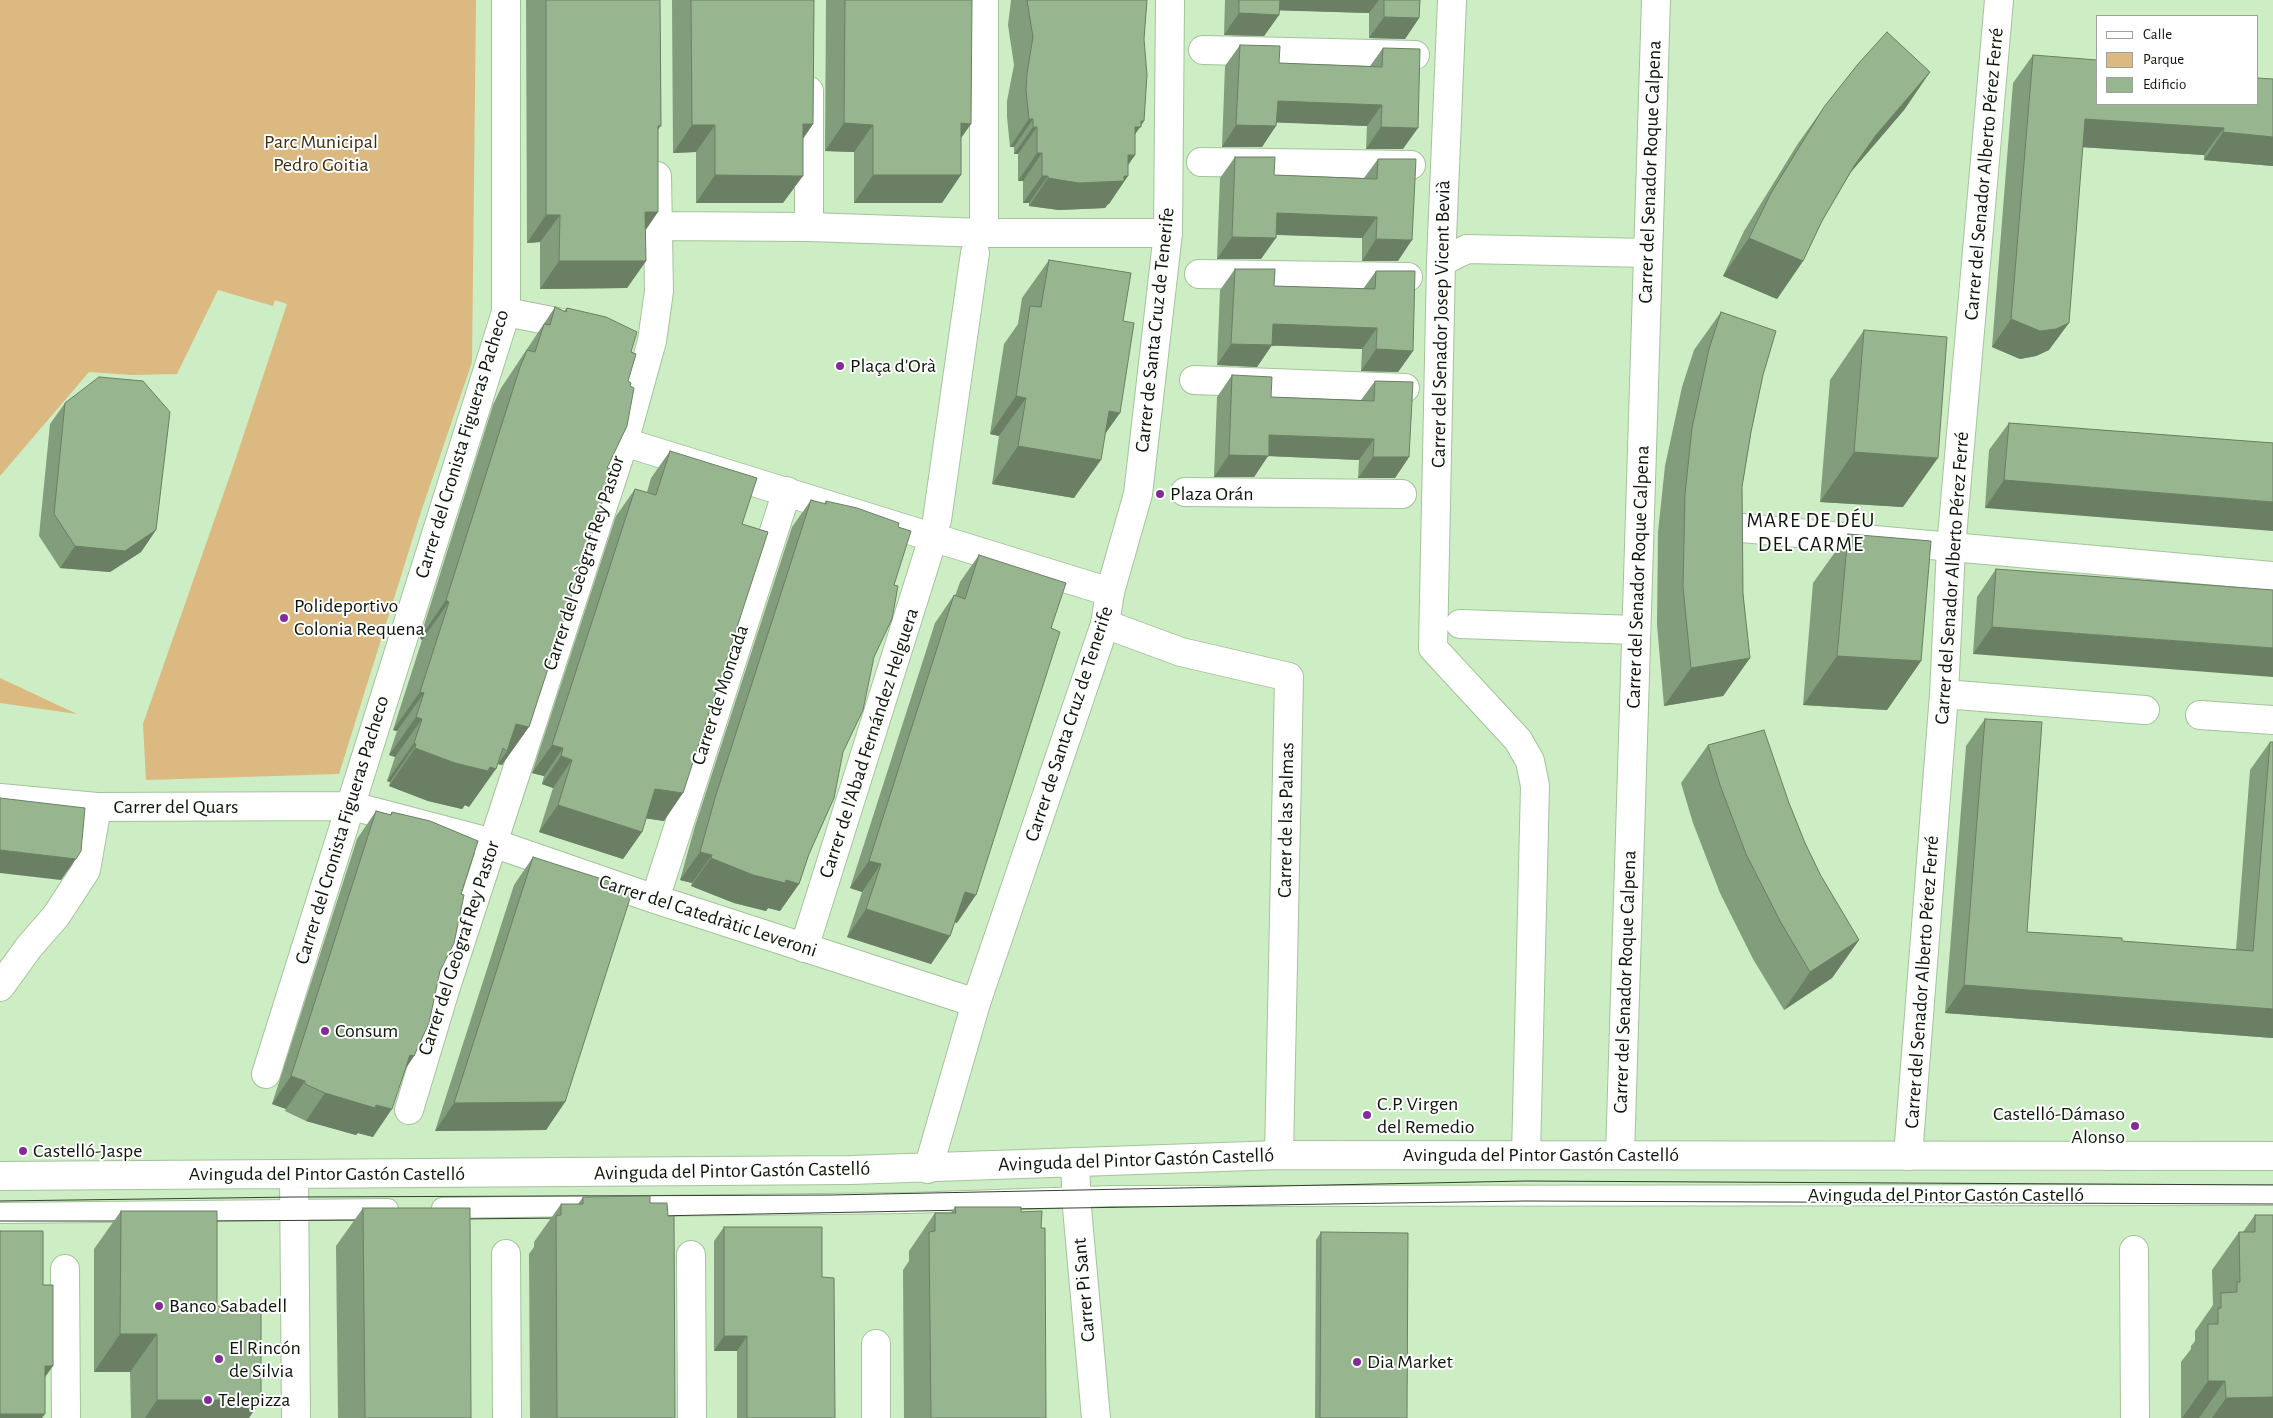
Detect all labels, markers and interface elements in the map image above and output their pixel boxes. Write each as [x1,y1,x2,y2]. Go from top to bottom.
legend [2096,15,2258,105]
street label: Carrer del Senador Alberto Pérez Ferré [1959,27,2009,321]
text: Calle [2143,27,2172,42]
street label: Carrer del Senador Roque Calpena [1633,40,1667,304]
text: Parque [2143,52,2184,67]
text: Edificio [2143,77,2186,92]
park label: Parc Municipal Pedro Goitia [264,130,378,177]
street label: Carrer del Senador Josep Vicent Bevià [1426,180,1456,468]
street label: Carrer de Santa Cruz de Tenerife [1130,206,1180,454]
street label: Carrer del Cronista Figueras Pacheco [410,307,514,581]
place label: Plaça d'Orà [850,354,936,378]
marker: Plaça d'Orà [834,360,846,372]
street label: Carrer del Senador Alberto Pérez Ferré [1930,431,1974,725]
street label: Carrer del Senador Roque Calpena [1621,445,1655,709]
street label: Carrer del Geògraf Rey Pastor [538,453,630,673]
place label: Plaza Orán [1170,482,1254,506]
marker: Plaza Orán [1154,488,1166,500]
district label: MARE DE DÉU DEL CARME [1745,508,1877,558]
place label: Polideportivo Colonia Requena [294,594,425,641]
street label: Carrer de Santa Cruz de Tenerife [1020,603,1118,845]
street label: Carrer de l'Abad Fernández Helguera [814,605,924,881]
marker: Polideportivo Colonia Requena [278,612,290,624]
street label: Carrer de Moncada [686,622,754,768]
street label: Carrer del Cronista Figueras Pacheco [290,693,394,967]
street label: Carrer de las Palmas [1273,742,1299,898]
street label: Carrer del Quars [113,795,239,819]
street label: Carrer del Senador Alberto Pérez Ferré [1900,835,1944,1129]
street label: Carrer del Geògraf Rey Pastor [413,838,505,1058]
street label: Carrer del Senador Roque Calpena [1608,850,1642,1114]
street label: Carrer del Catedràtic Leveroni [596,869,820,963]
place label: Consum [335,1019,398,1043]
marker: Consum [319,1025,331,1037]
place label: C.P. Virgen del Remedio [1377,1092,1475,1139]
place label: Castelló-Dámaso Alonso [1993,1102,2125,1149]
marker: C.P. Virgen del Remedio [1361,1109,1373,1121]
marker: Castelló-Dámaso Alonso [2129,1120,2141,1132]
place label: Castelló-Jaspe [33,1139,142,1163]
street label: Avinguda del Pintor Gastón Castelló [998,1143,1274,1177]
street label: Avinguda del Pintor Gastón Castelló [1403,1143,1679,1167]
marker: Castelló-Jaspe [17,1145,29,1157]
street label: Avinguda del Pintor Gastón Castelló [594,1157,870,1185]
street label: Avinguda del Pintor Gastón Castelló [189,1162,465,1186]
street label: Avinguda del Pintor Gastón Castelló [1808,1183,2084,1207]
street label: Carrer Pi Sant [1067,1237,1101,1343]
place label: Banco Sabadell [169,1294,287,1318]
marker: Banco Sabadell [153,1300,165,1312]
place label: El Rincón de Silvia [229,1336,301,1383]
place label: Dia Market [1367,1350,1453,1374]
marker: El Rincón de Silvia [213,1353,225,1365]
marker: Dia Market [1351,1356,1363,1368]
place label: Telepizza [218,1388,291,1412]
marker: Telepizza [202,1394,214,1406]

